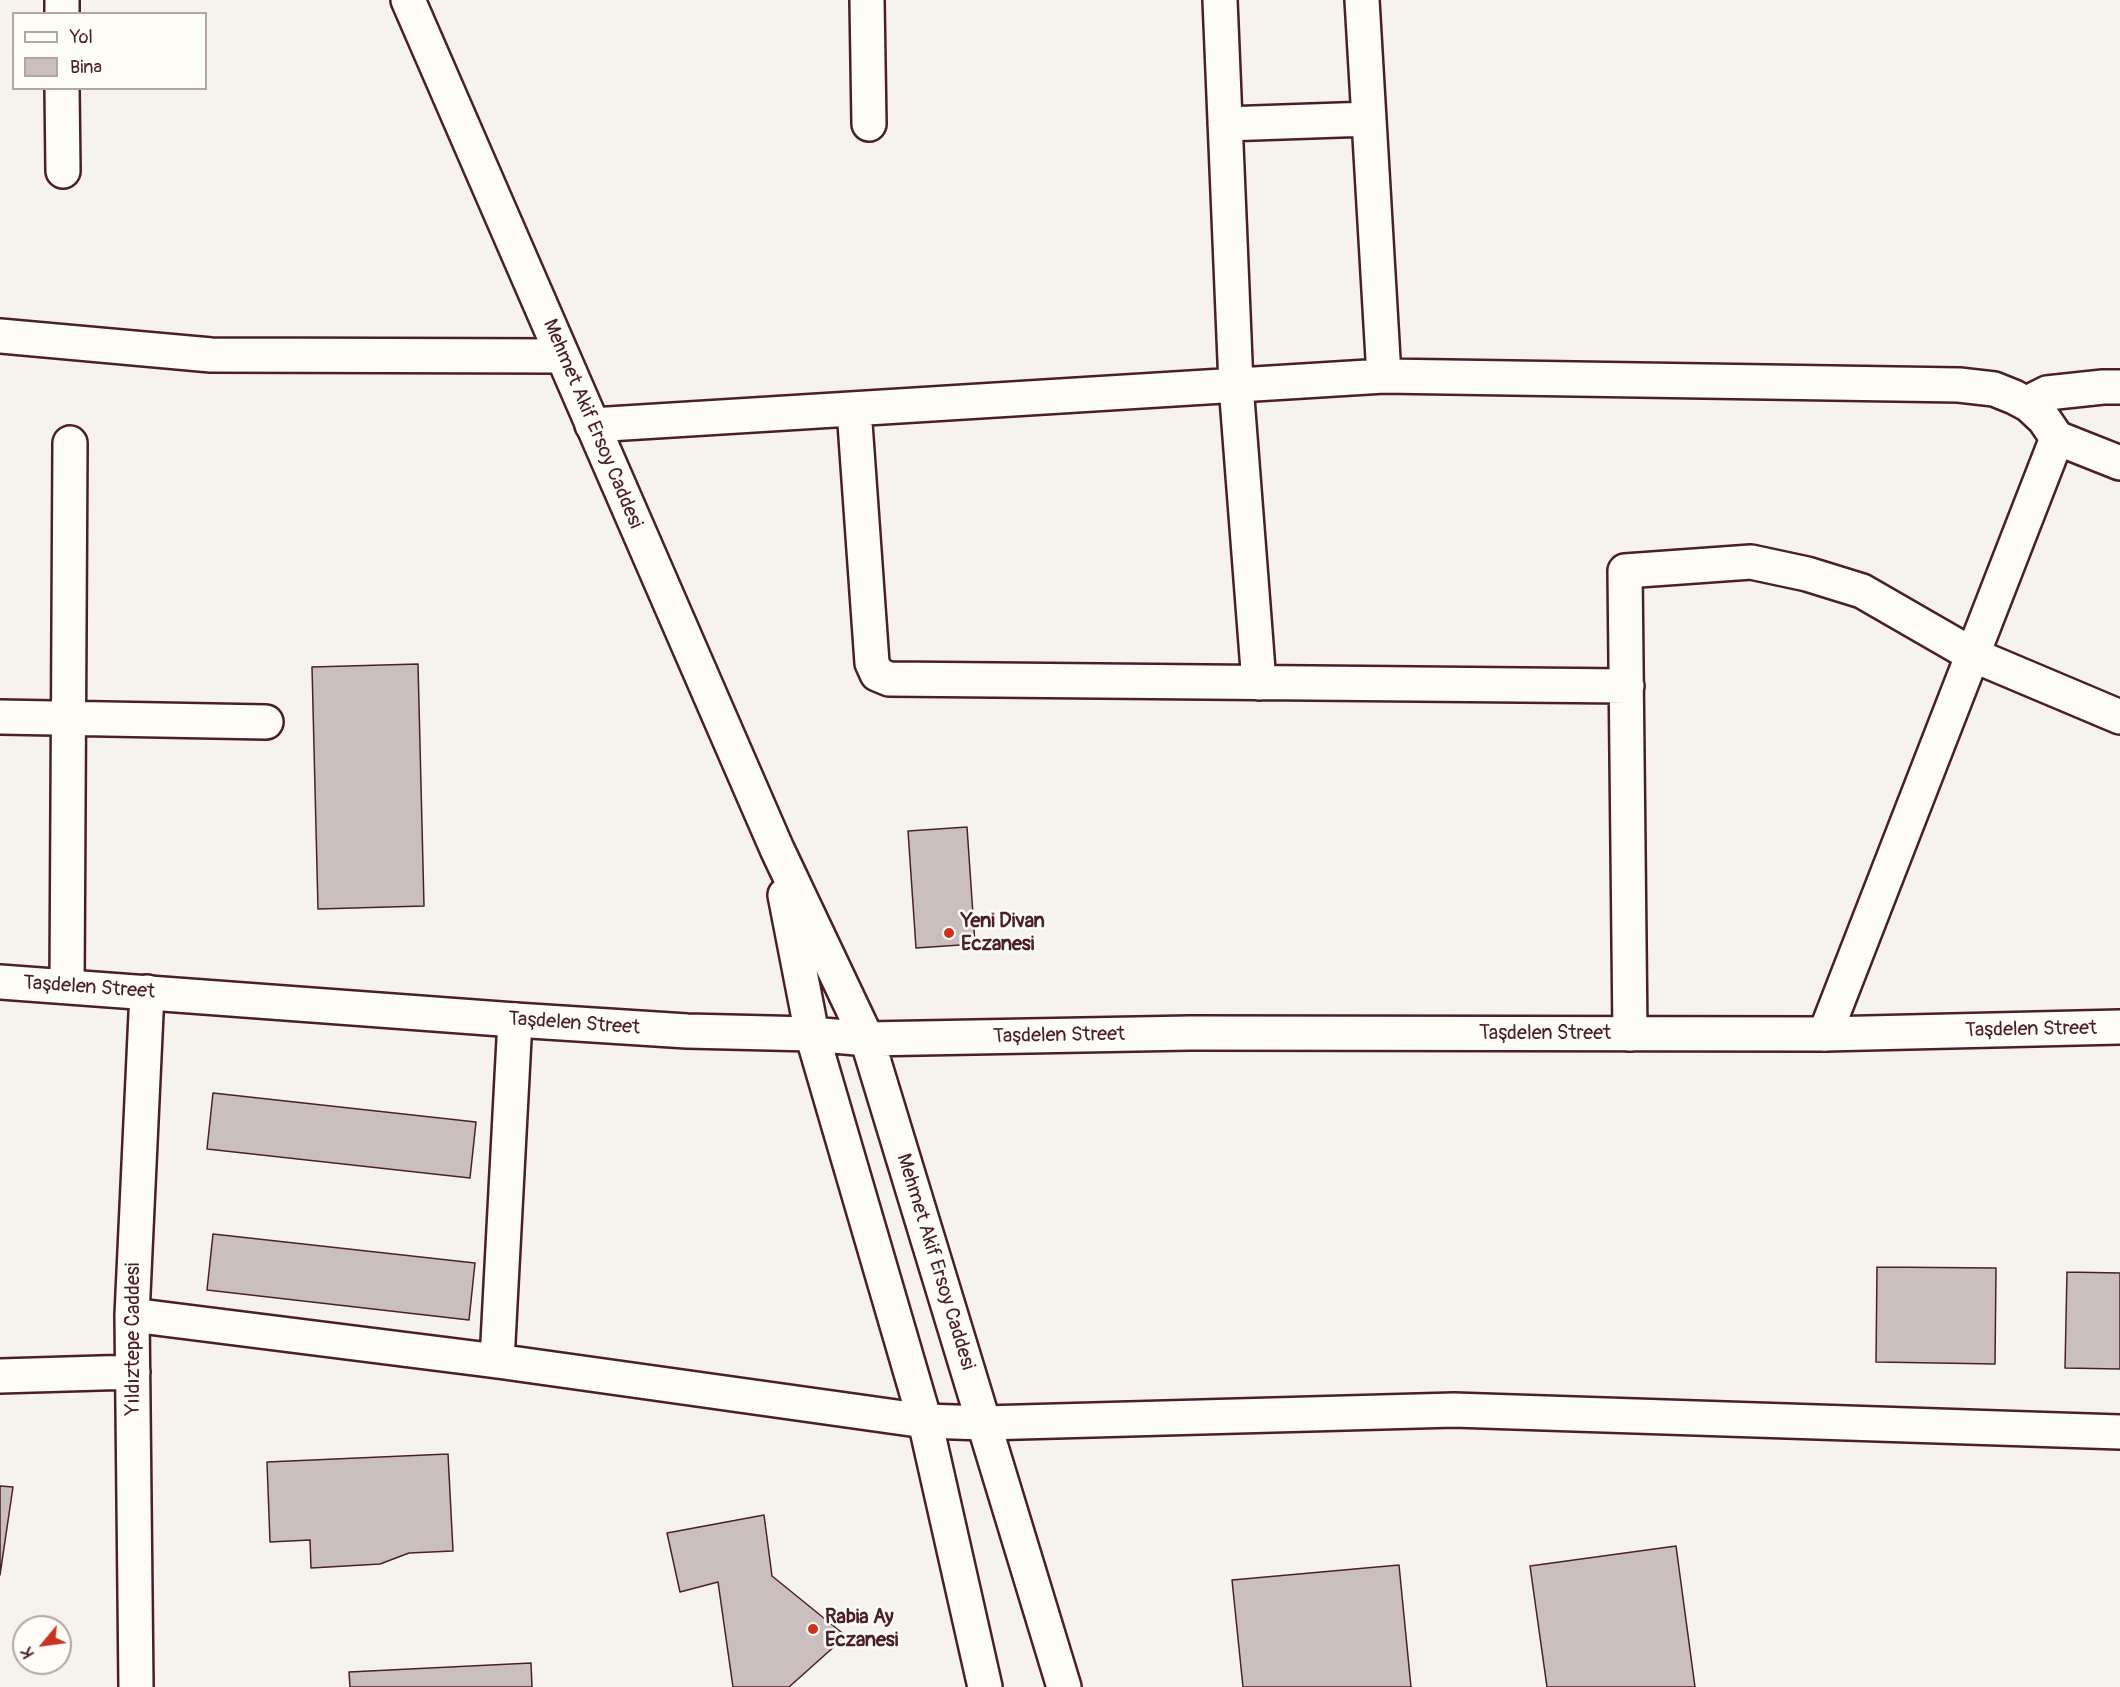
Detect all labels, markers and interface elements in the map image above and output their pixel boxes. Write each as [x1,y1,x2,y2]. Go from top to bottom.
legend [12,12,207,90]
text: Yol [70,26,93,49]
text: Bina [70,56,102,79]
street label: Mehmet Akif Ersoy Caddesi [537,316,647,532]
place label: Yeni Divan Eczanesi [961,910,1045,957]
marker: Yeni Divan Eczanesi [942,926,956,940]
street label: Taşdelen Street [22,971,156,1005]
street label: Taşdelen Street [507,1007,641,1041]
street label: Taşdelen Street [1965,1017,2097,1043]
street label: Taşdelen Street [1479,1022,1611,1046]
street label: Taşdelen Street [993,1023,1125,1049]
street label: Mehmet Akif Ersoy Caddesi [891,1151,979,1373]
street label: Yıldıztepe Caddesi [122,1263,146,1415]
place label: Rabia Ay Eczanesi [825,1606,898,1653]
north arrow [12,1615,72,1675]
marker: Rabia Ay Eczanesi [806,1622,820,1636]
text: K [17,1644,39,1662]

